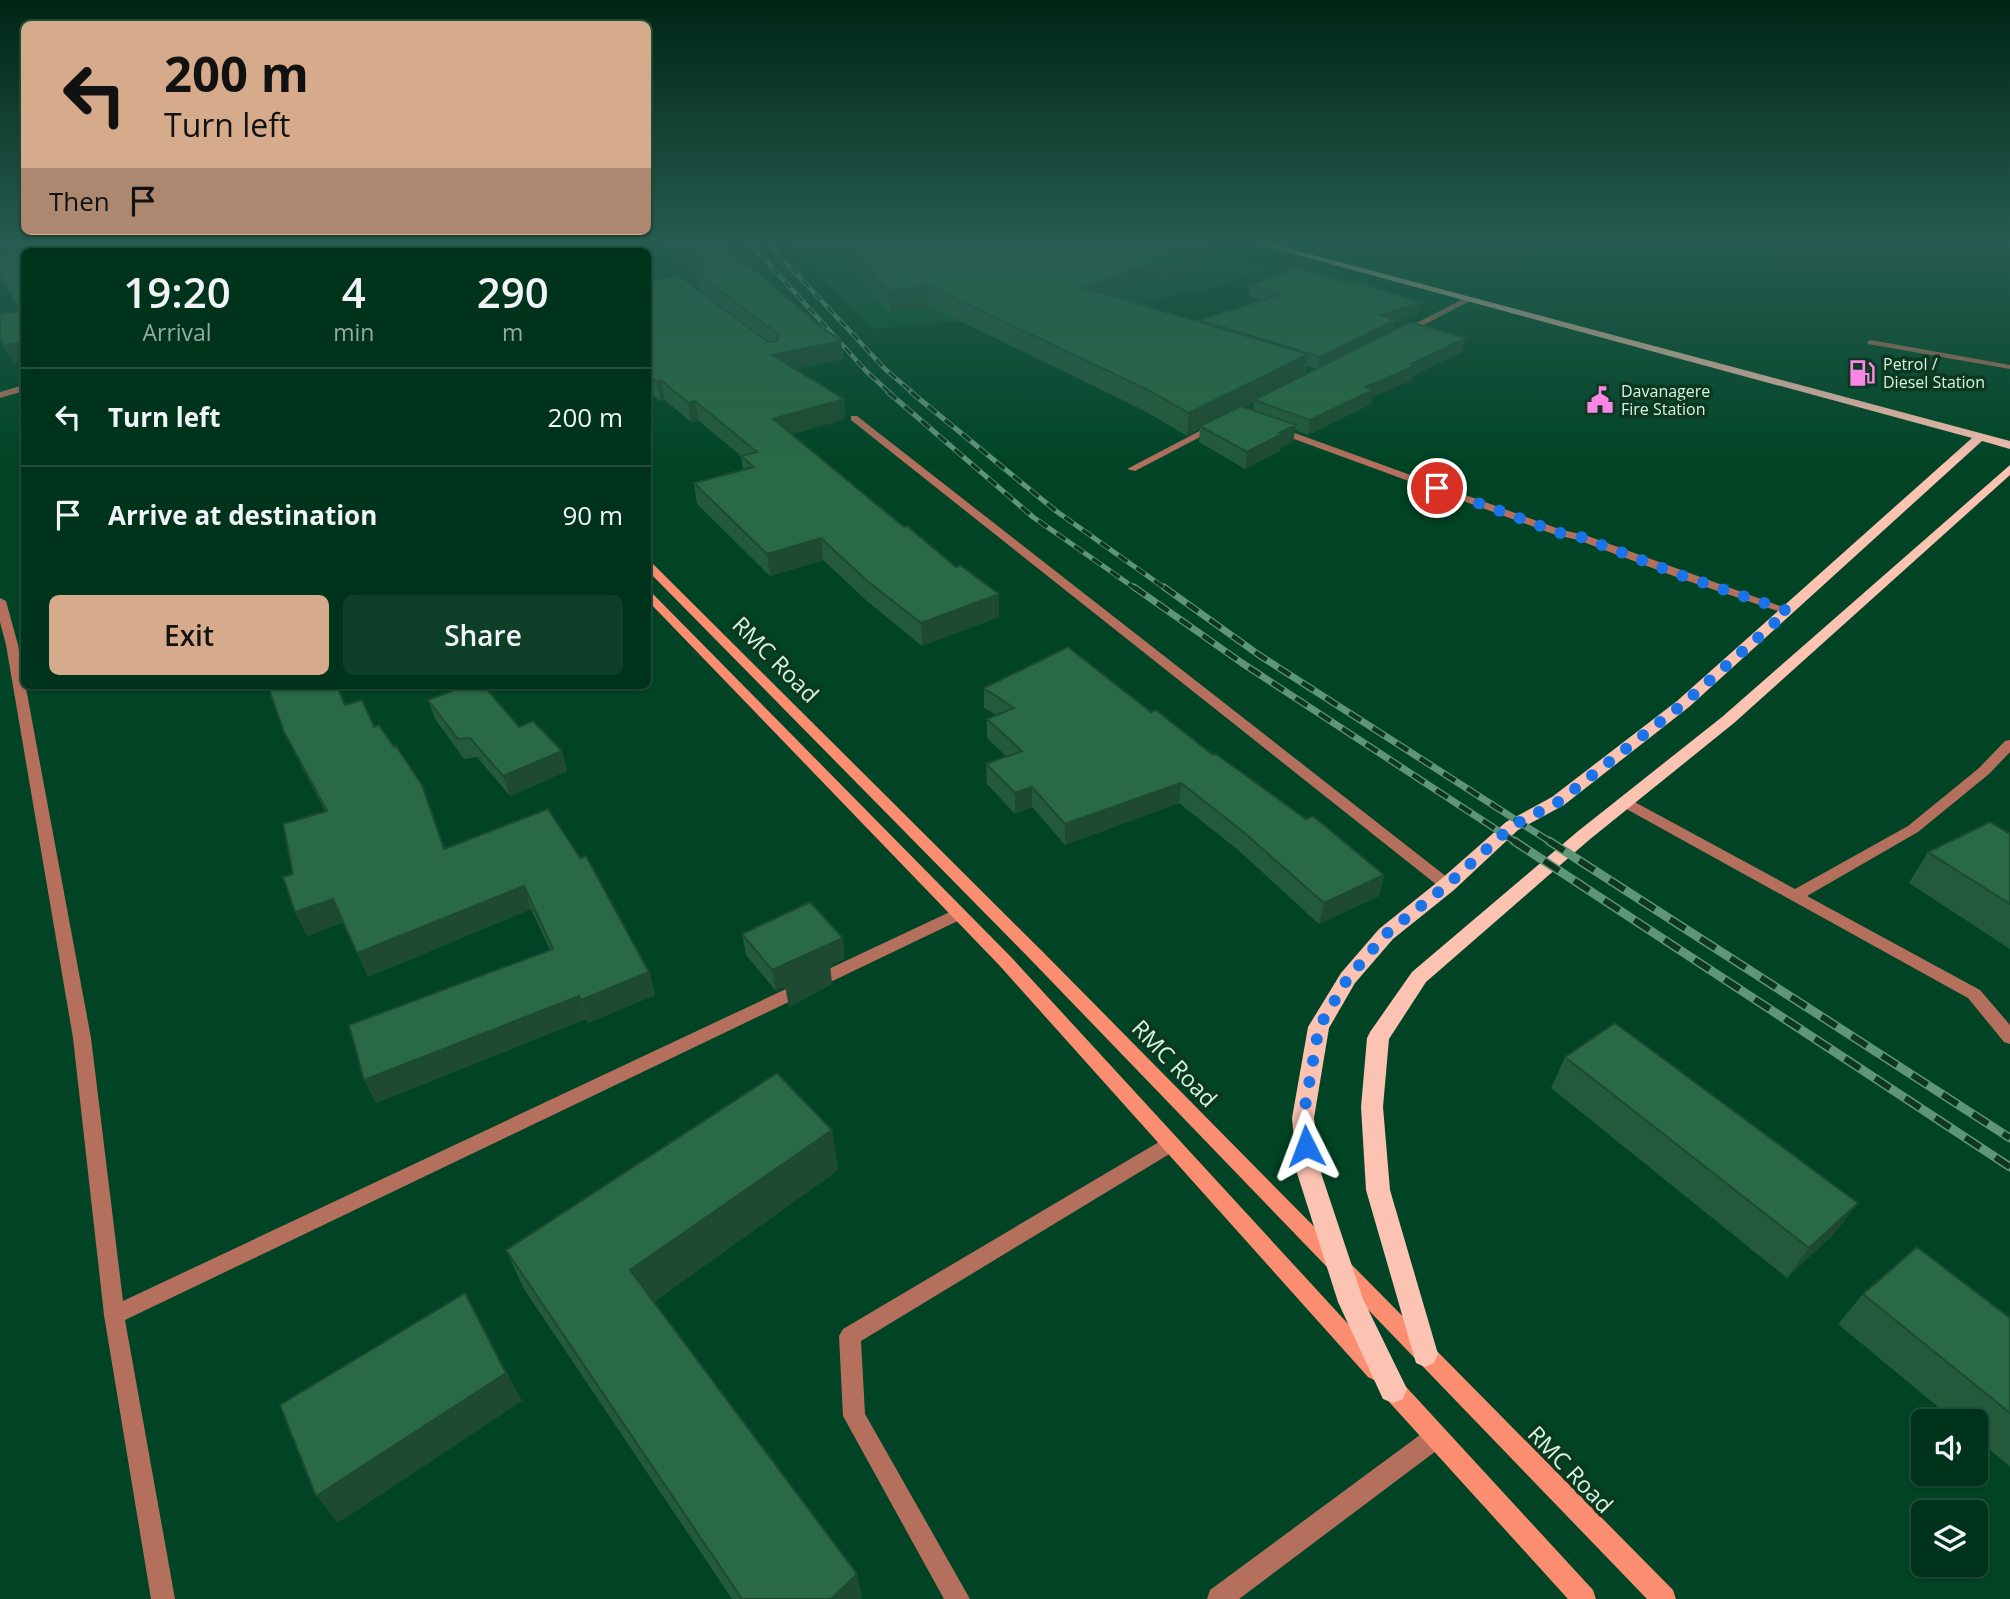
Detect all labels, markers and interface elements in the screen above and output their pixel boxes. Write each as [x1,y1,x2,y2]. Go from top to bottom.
text: 200 m [164,40,309,106]
icon: left [49,49,140,140]
text: Turn left [164,103,290,146]
icon: arrive [124,182,162,220]
text: Then [49,183,110,219]
text: 19:20 [123,263,231,320]
text: 4 [342,263,366,320]
text: 290 [477,263,549,320]
text: Arrival [142,316,212,348]
text: min [333,316,374,348]
text: m [502,316,523,348]
place label: Petrol / Diesel Station [1883,353,1985,393]
fuel station icon: Petrol / Diesel Station [1847,358,1877,388]
place label: Davanagere Fire Station [1621,380,1710,420]
public building icon: Davanagere Fire Station [1585,385,1615,415]
icon: left [49,398,87,436]
text: Turn left [108,399,220,435]
text: 200 m [548,399,623,435]
pin [1407,458,1467,518]
icon: arrive [1418,469,1456,507]
icon: arrive [49,496,87,534]
text: Arrive at destination [108,497,377,533]
text: 90 m [562,497,623,533]
button: Exit [49,595,329,675]
button: Share [343,595,623,675]
street label: RMC Road [726,609,826,709]
street label: RMC Road [1125,1012,1225,1114]
position arrow [1269,1109,1343,1183]
map controls [1911,1409,1988,1577]
button: sound [1911,1409,1988,1486]
street label: RMC Road [1521,1418,1621,1520]
button: layers [1911,1500,1988,1577]

